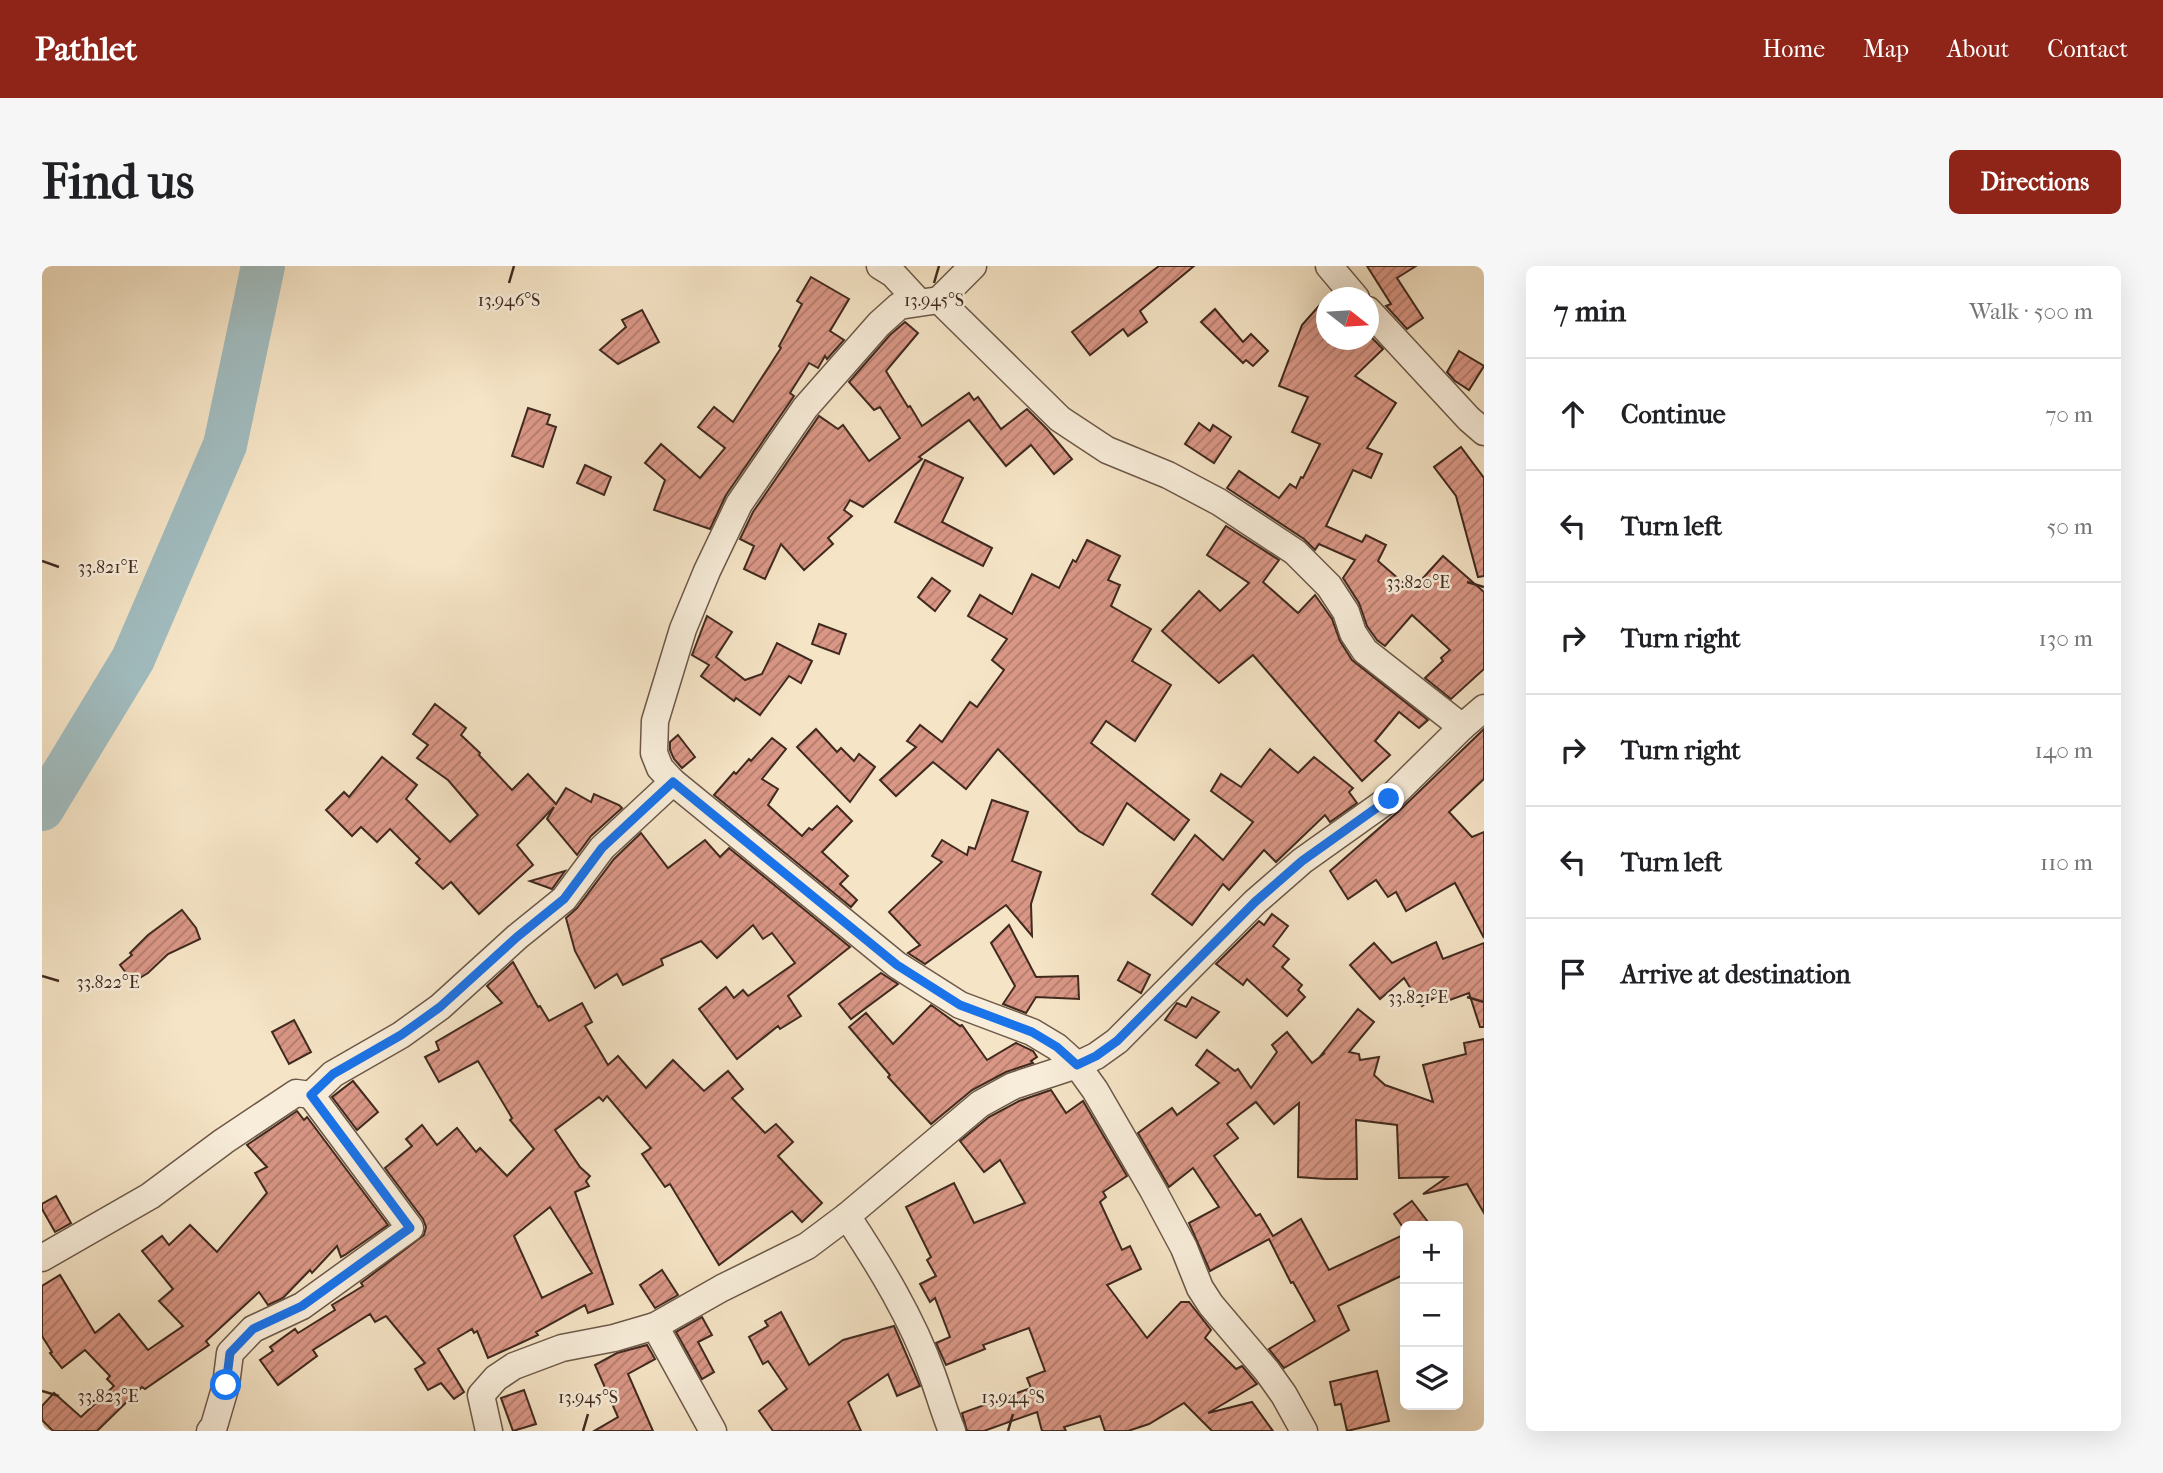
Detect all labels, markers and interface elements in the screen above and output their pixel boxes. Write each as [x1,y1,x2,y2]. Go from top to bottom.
text: Pathlet [35,30,137,69]
text: Home [1763,35,1825,63]
text: Map [1863,35,1909,63]
text: About [1947,35,2009,63]
text: Contact [2047,35,2128,63]
button: Directions [1949,150,2121,214]
text: Find us [42,153,194,211]
north arrow [1316,287,1379,350]
text: 13.946°S [478,290,540,311]
text: 13.945°S [904,290,964,311]
text: 7 min [1554,294,1626,329]
text: Walk · 500 m [1969,298,2093,325]
icon: ahead [1554,395,1592,433]
text: Continue [1621,399,1726,430]
text: 70 m [2045,401,2093,428]
icon: left [1554,507,1592,545]
text: Turn left [1621,511,1722,542]
text: 50 m [2046,513,2093,540]
text: 33.821°E [78,557,138,578]
text: 33.820°E [1386,572,1450,593]
icon: right [1554,619,1592,657]
text: Turn right [1621,623,1741,654]
text: 130 m [2039,625,2093,652]
icon: right [1554,731,1592,769]
text: Turn right [1621,735,1741,766]
text: 140 m [2034,737,2093,764]
route end [1373,783,1404,814]
icon: left [1554,843,1592,881]
text: Turn left [1621,847,1722,878]
text: 110 m [2040,849,2093,876]
icon: arrive [1554,955,1592,993]
text: Arrive at destination [1621,959,1851,990]
text: 33.822°E [76,972,140,993]
text: 33.821°E [1388,987,1448,1008]
map controls [1400,1221,1463,1410]
button: + [1400,1221,1463,1284]
button: − [1400,1284,1463,1347]
button: layers [1400,1347,1463,1410]
route start [210,1369,241,1400]
text: 33.823°E [77,1386,139,1407]
text: 13.945°S [558,1387,618,1408]
text: 13.944°S [981,1387,1045,1408]

